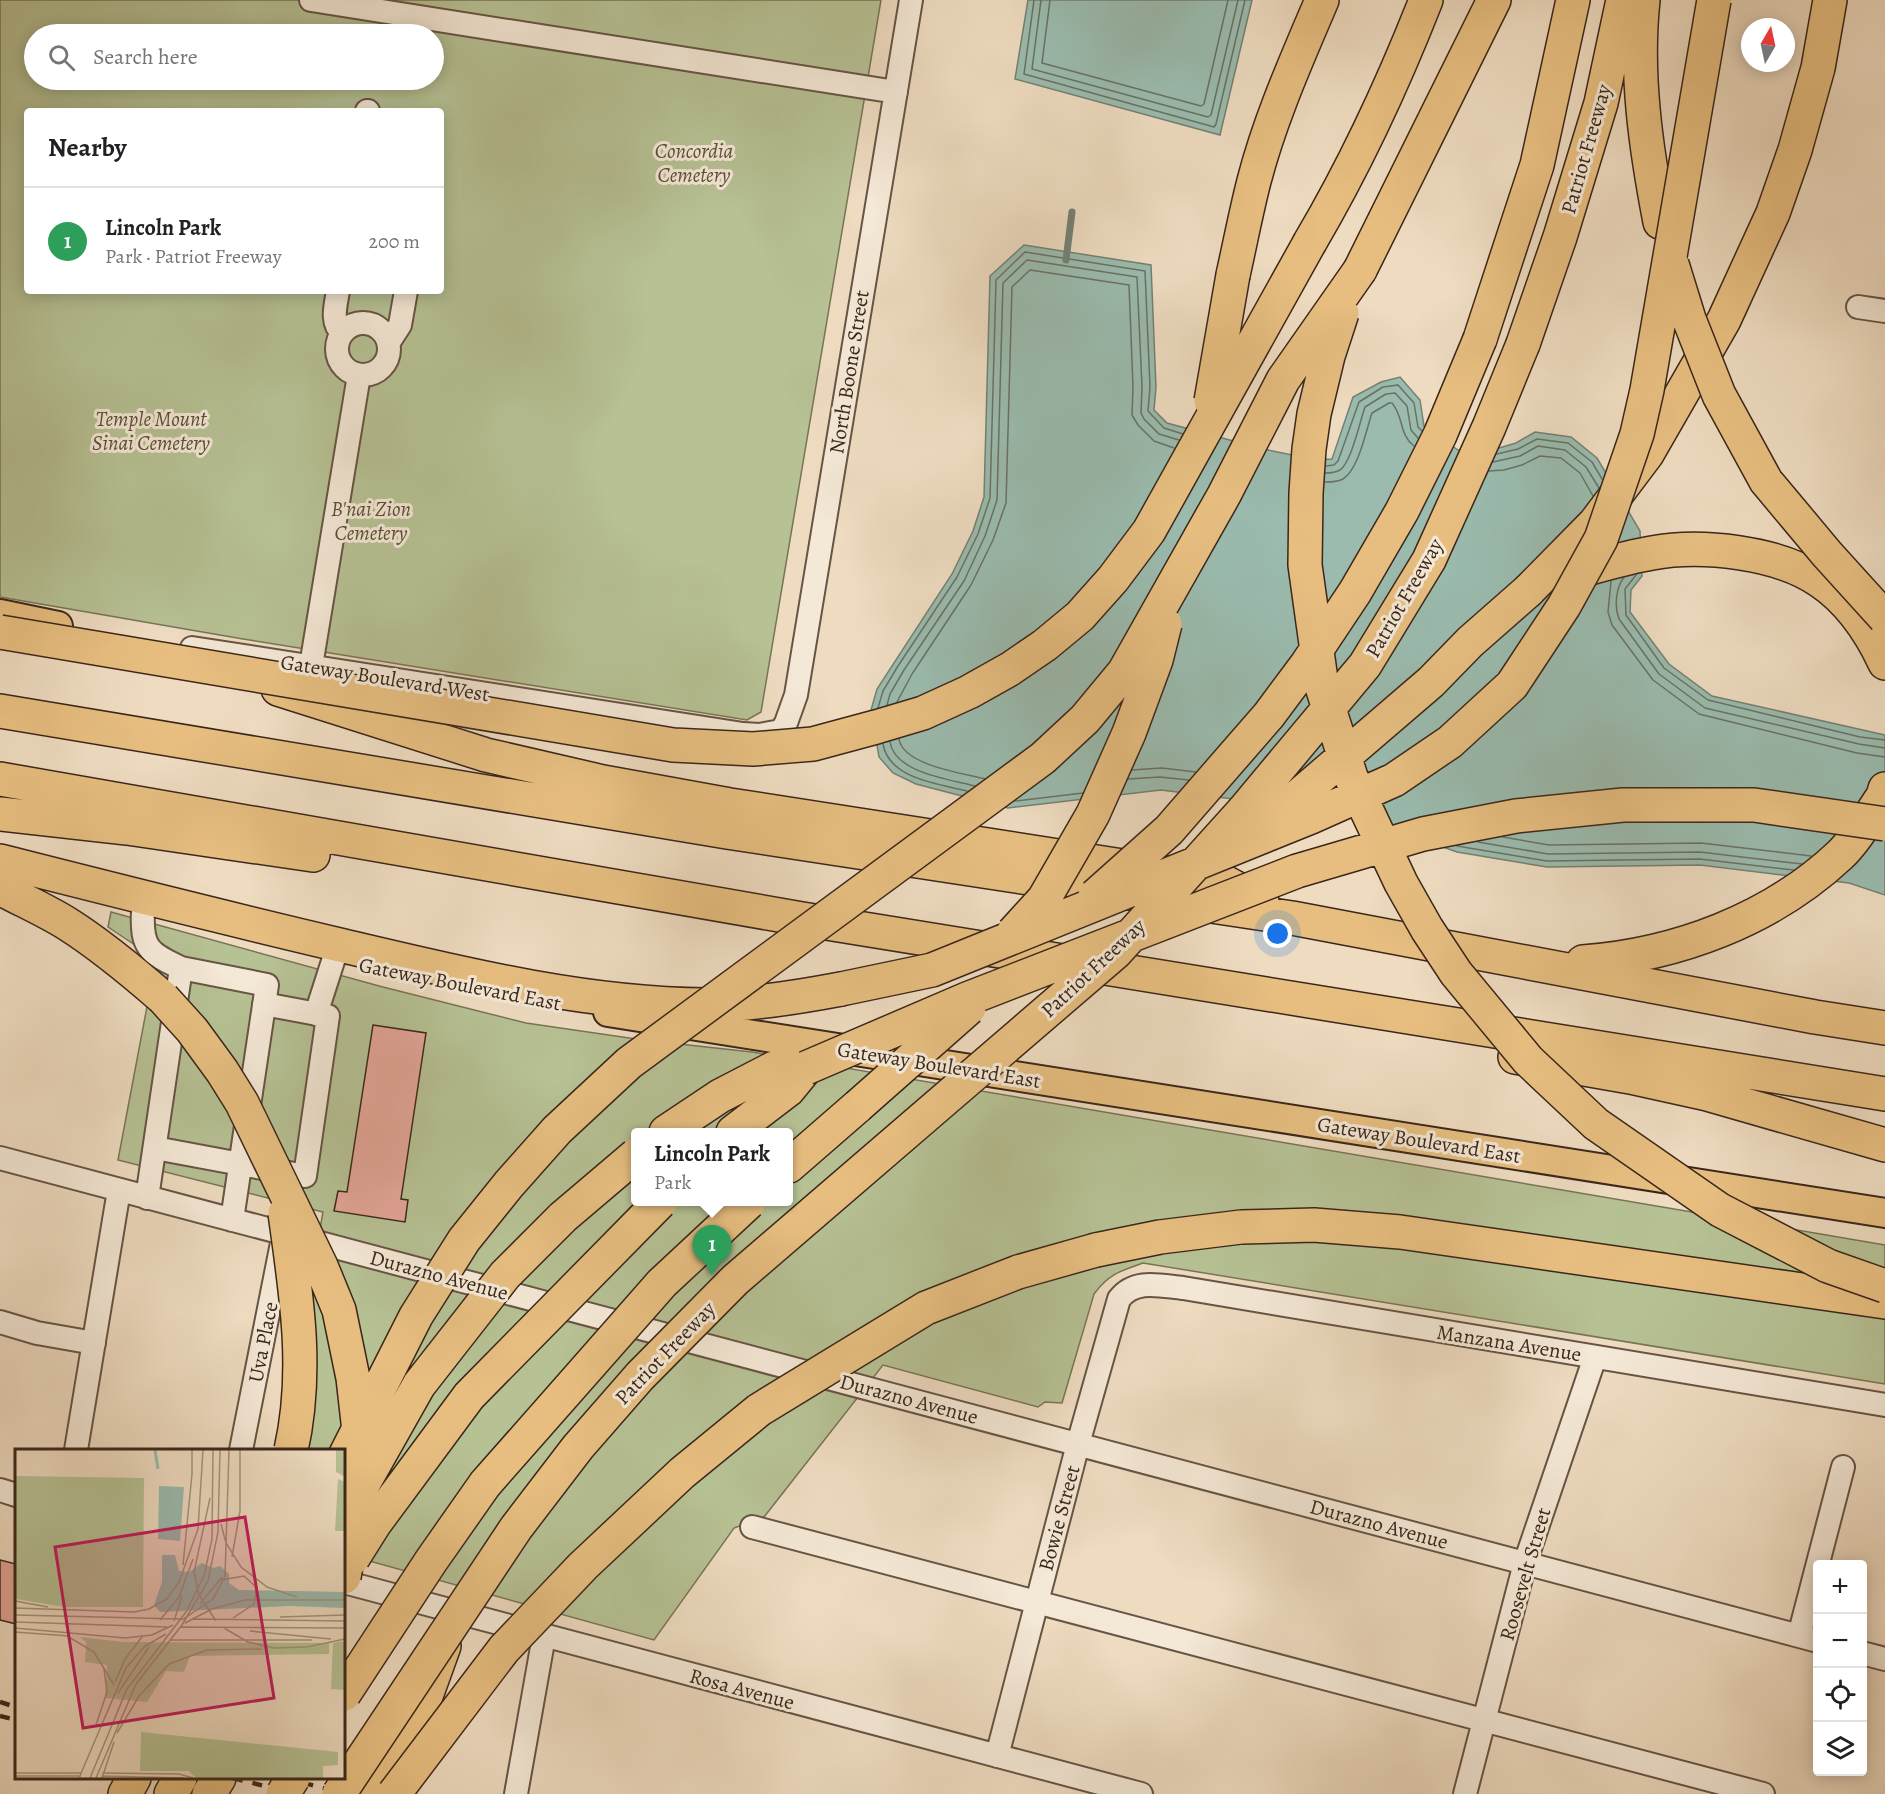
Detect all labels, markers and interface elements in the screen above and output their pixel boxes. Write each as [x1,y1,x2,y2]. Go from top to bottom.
north arrow [1741,18,1795,72]
search box [24,24,444,90]
icon: search [45,41,78,74]
text: Search here [93,42,198,72]
street label: Patriot Freeway [1554,80,1618,217]
text: Nearby [48,130,127,165]
park label: Concordia Cemetery [655,137,734,189]
text: Lincoln Park [105,213,221,243]
text: 1 [64,228,71,255]
text: 200 m [369,228,420,255]
text: Park · Patriot Freeway [105,243,282,270]
street label: North Boone Street [822,288,876,456]
park label: Temple Mount Sinai Cemetery [92,405,210,457]
park label: B'nai Zion Cemetery [331,495,411,547]
street label: Patriot Freeway [1358,533,1450,663]
street label: Gateway Boulevard West [279,648,491,708]
street label: Patriot Freeway [1035,912,1152,1024]
your location [1263,919,1292,948]
street label: Gateway Boulevard East [357,951,563,1017]
street label: Gateway Boulevard East [835,1035,1043,1095]
street label: Gateway Boulevard East [1315,1110,1523,1170]
popup [631,1128,793,1206]
text: Lincoln Park [654,1139,770,1169]
text: Park [654,1169,692,1196]
pin: 1 [692,1226,732,1275]
street label: Durazno Avenue [367,1243,511,1307]
street label: Patriot Freeway [609,1295,722,1411]
street label: Uva Place [241,1299,285,1385]
street label: Manzana Avenue [1435,1318,1583,1368]
street label: Durazno Avenue [837,1367,981,1431]
inset map [15,1449,345,1779]
street label: Bowie Street [1031,1462,1087,1574]
street label: Durazno Avenue [1307,1492,1451,1556]
street label: Roosevelt Street [1493,1504,1557,1644]
map controls [1813,1560,1867,1776]
button: + [1813,1560,1867,1614]
button: − [1813,1614,1867,1668]
street label: Rosa Avenue [686,1662,798,1716]
button: locate [1813,1668,1867,1722]
button: layers [1813,1722,1867,1776]

